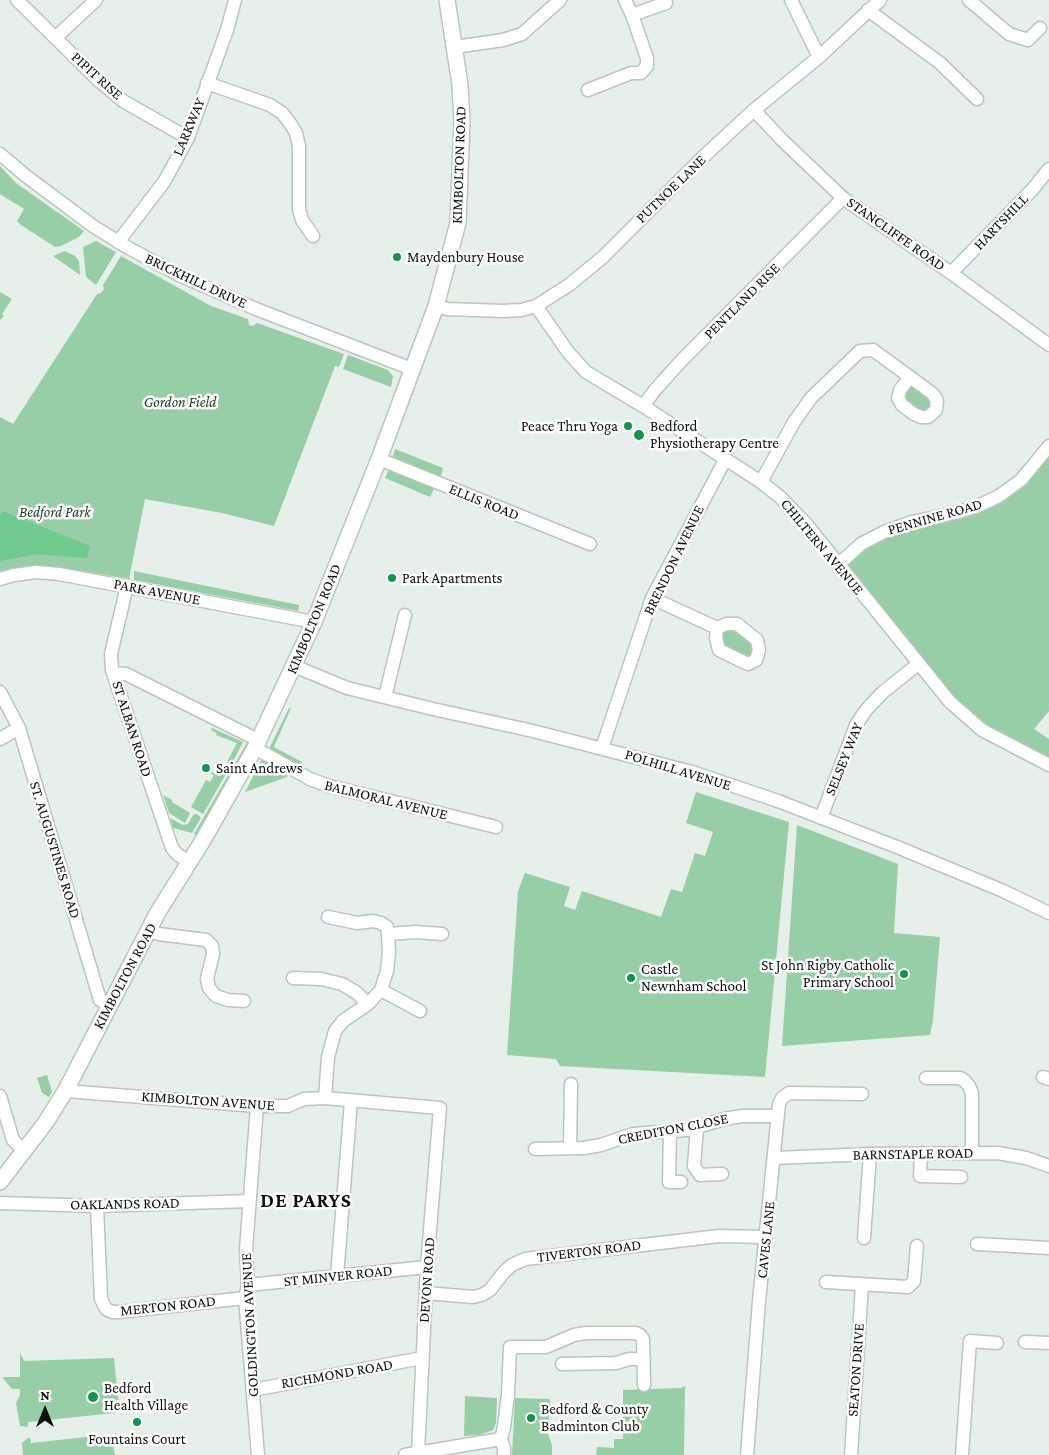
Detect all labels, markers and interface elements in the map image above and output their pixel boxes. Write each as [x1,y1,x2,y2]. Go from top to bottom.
street label: PIPIT RISE [68,48,126,104]
street label: LARKWAY [169,95,209,159]
street label: KIMBOLTON ROAD [448,106,470,224]
street label: PUTNOE LANE [632,151,710,227]
street label: HARTSHILL [970,190,1032,254]
street label: STANCLIFFE ROAD [843,193,949,275]
place label: Maydenbury House [407,248,524,266]
street label: BRICKHILL DRIVE [142,250,250,312]
marker: Maydenbury House [391,251,403,263]
street label: PENTLAND RISE [700,259,784,343]
park label: Gordon Field [144,393,216,411]
place label: Peace Thru Yoga [521,417,618,435]
place label: Bedford Physiotherapy Centre [650,417,779,452]
marker: Peace Thru Yoga [622,420,634,432]
marker: Bedford Physiotherapy Centre [632,428,646,442]
street label: ELLIS ROAD [446,480,522,524]
street label: CHILTERN AVENUE [777,495,867,599]
street label: PENNINE ROAD [886,495,984,539]
street label: BRENDON AVENUE [640,502,708,618]
park label: Bedford Park [19,503,91,521]
street label: KIMBOLTON ROAD [283,561,345,677]
place label: Park Apartments [402,569,503,587]
marker: Park Apartments [386,572,398,584]
street label: PARK AVENUE [112,575,202,609]
street label: ST ALBAN ROAD [108,679,156,779]
street label: SELSEY WAY [821,720,867,798]
street label: POLHILL AVENUE [623,745,733,795]
place label: Saint Andrews [216,759,303,777]
marker: Saint Andrews [200,762,212,774]
street label: BALMORAL AVENUE [323,776,449,824]
street label: ST. AUGUSTINES ROAD [26,779,84,921]
street label: KIMBOLTON ROAD [89,920,161,1032]
place label: St John Rigby Catholic Primary School [761,956,894,991]
place label: Castle Newnham School [641,960,746,995]
marker: St John Rigby Catholic Primary School [898,968,910,980]
marker: Castle Newnham School [625,972,637,984]
street label: KIMBOLTON AVENUE [141,1087,275,1115]
street label: CREDITON CLOSE [616,1109,730,1149]
street label: BARNSTAPLE ROAD [853,1144,973,1164]
district label: DE PARYS [259,1189,353,1213]
street label: OAKLANDS ROAD [70,1194,180,1214]
street label: CAVES LANE [753,1201,779,1279]
street label: TIVERTON ROAD [536,1236,642,1266]
street label: DEVON ROAD [415,1237,439,1323]
street label: GOLDINGTON AVENUE [237,1252,263,1398]
street label: ST MINVER ROAD [283,1261,393,1291]
street label: MERTON ROAD [119,1292,217,1320]
street label: SEATON DRIVE [844,1323,868,1417]
street label: RICHMOND ROAD [280,1355,394,1393]
place label: Bedford Health Village [104,1379,188,1414]
north arrow [20,1385,70,1435]
text: N [40,1387,50,1403]
marker: Bedford Health Village [86,1390,100,1404]
place label: Bedford & County Badminton Club [541,1400,648,1435]
marker: Bedford & County Badminton Club [525,1412,537,1424]
marker: Fountains Court [131,1416,143,1428]
place label: Fountains Court [88,1430,186,1448]

